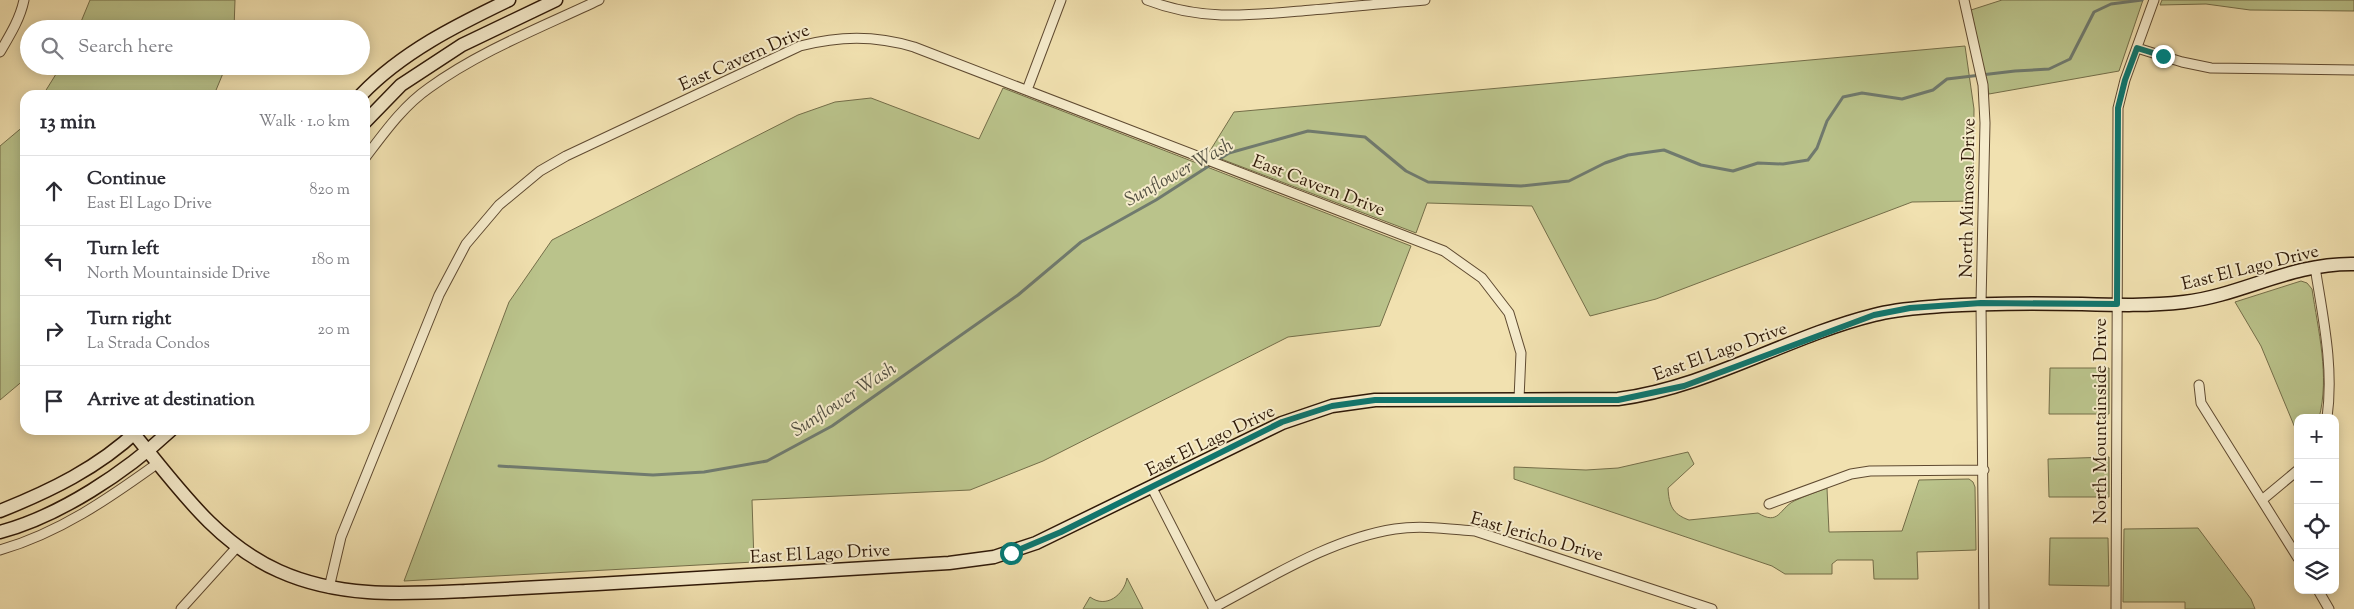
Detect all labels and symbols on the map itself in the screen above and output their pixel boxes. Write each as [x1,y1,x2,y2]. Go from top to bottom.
street label: East Cavern Drive [675,18,814,99]
route end [2152,45,2175,68]
street label: North Mimosa Drive [1955,118,1983,278]
water label: Sunflower Wash [1120,132,1239,214]
street label: East Cavern Drive [1248,150,1388,224]
street label: East El Lago Drive [2179,239,2322,299]
street label: East El Lago Drive [1650,317,1791,389]
street label: North Mountainside Drive [2089,318,2115,524]
water label: Sunflower Wash [787,356,903,444]
street label: East El Lago Drive [1142,399,1280,484]
street label: East Jericho Drive [1467,507,1606,569]
street label: East El Lago Drive [749,538,891,572]
route start [1000,542,1023,565]

